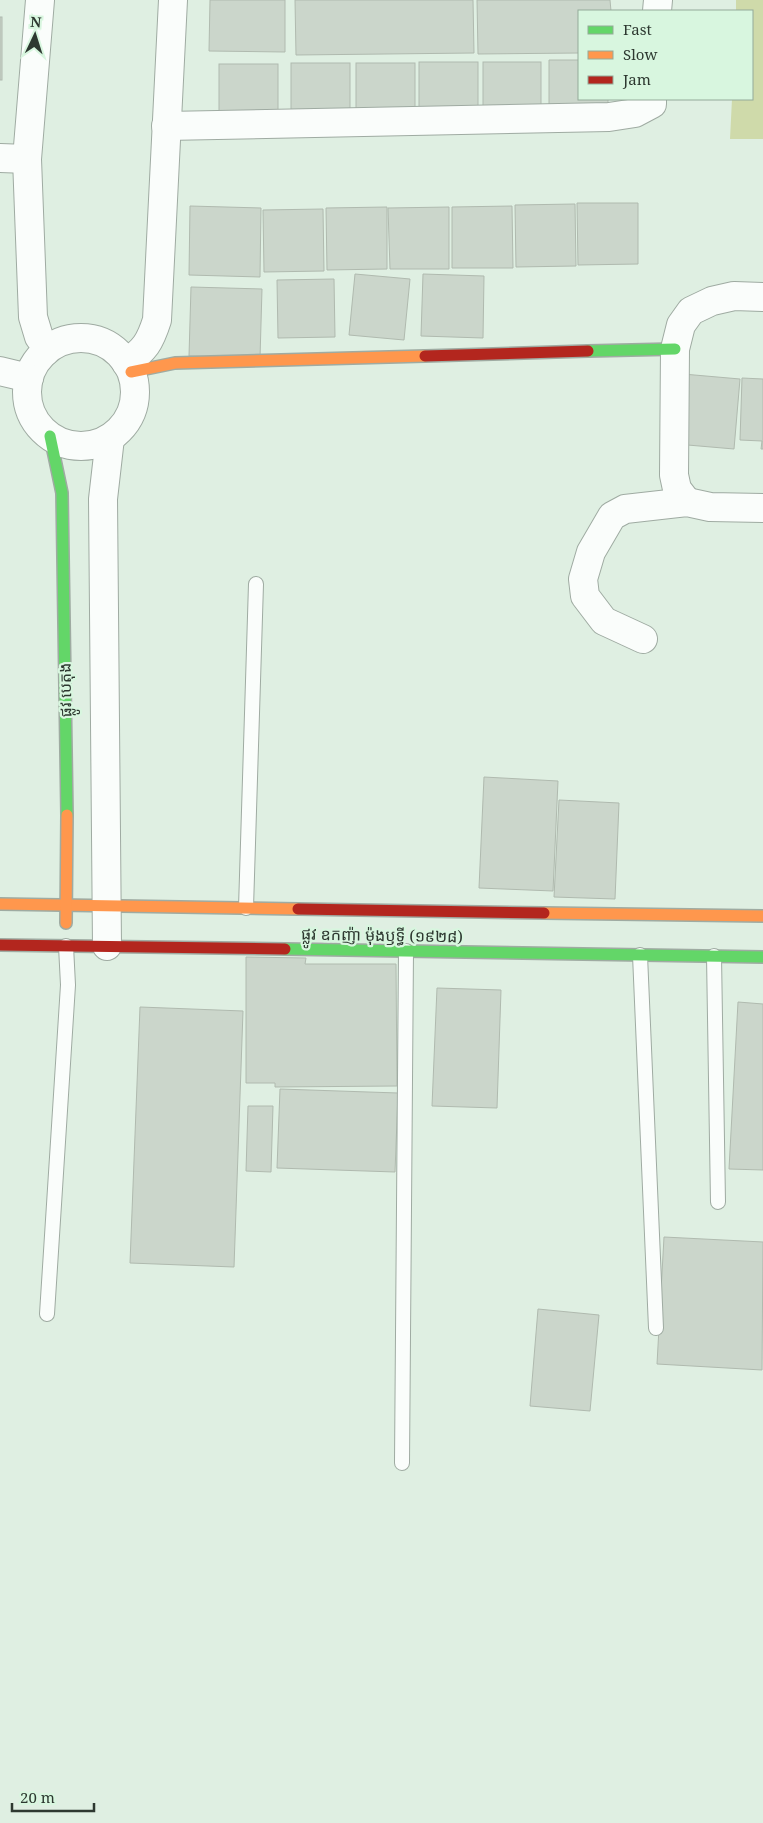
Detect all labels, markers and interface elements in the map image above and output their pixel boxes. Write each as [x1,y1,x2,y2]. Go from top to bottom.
north arrow [10,10,60,60]
legend [578,10,753,100]
text: N [30,12,42,31]
text: Fast [623,19,652,39]
text: Slow [623,44,657,64]
text: Jam [622,69,651,89]
street label: ផ្លូវ បេតុង [54,662,80,718]
street label: ផ្លូវ ឧកញ៉ា ម៉ុងឫទ្ធី (១៩២៨) [301,923,463,951]
scale bar [12,1780,95,1812]
text: 20 m [20,1787,55,1807]

